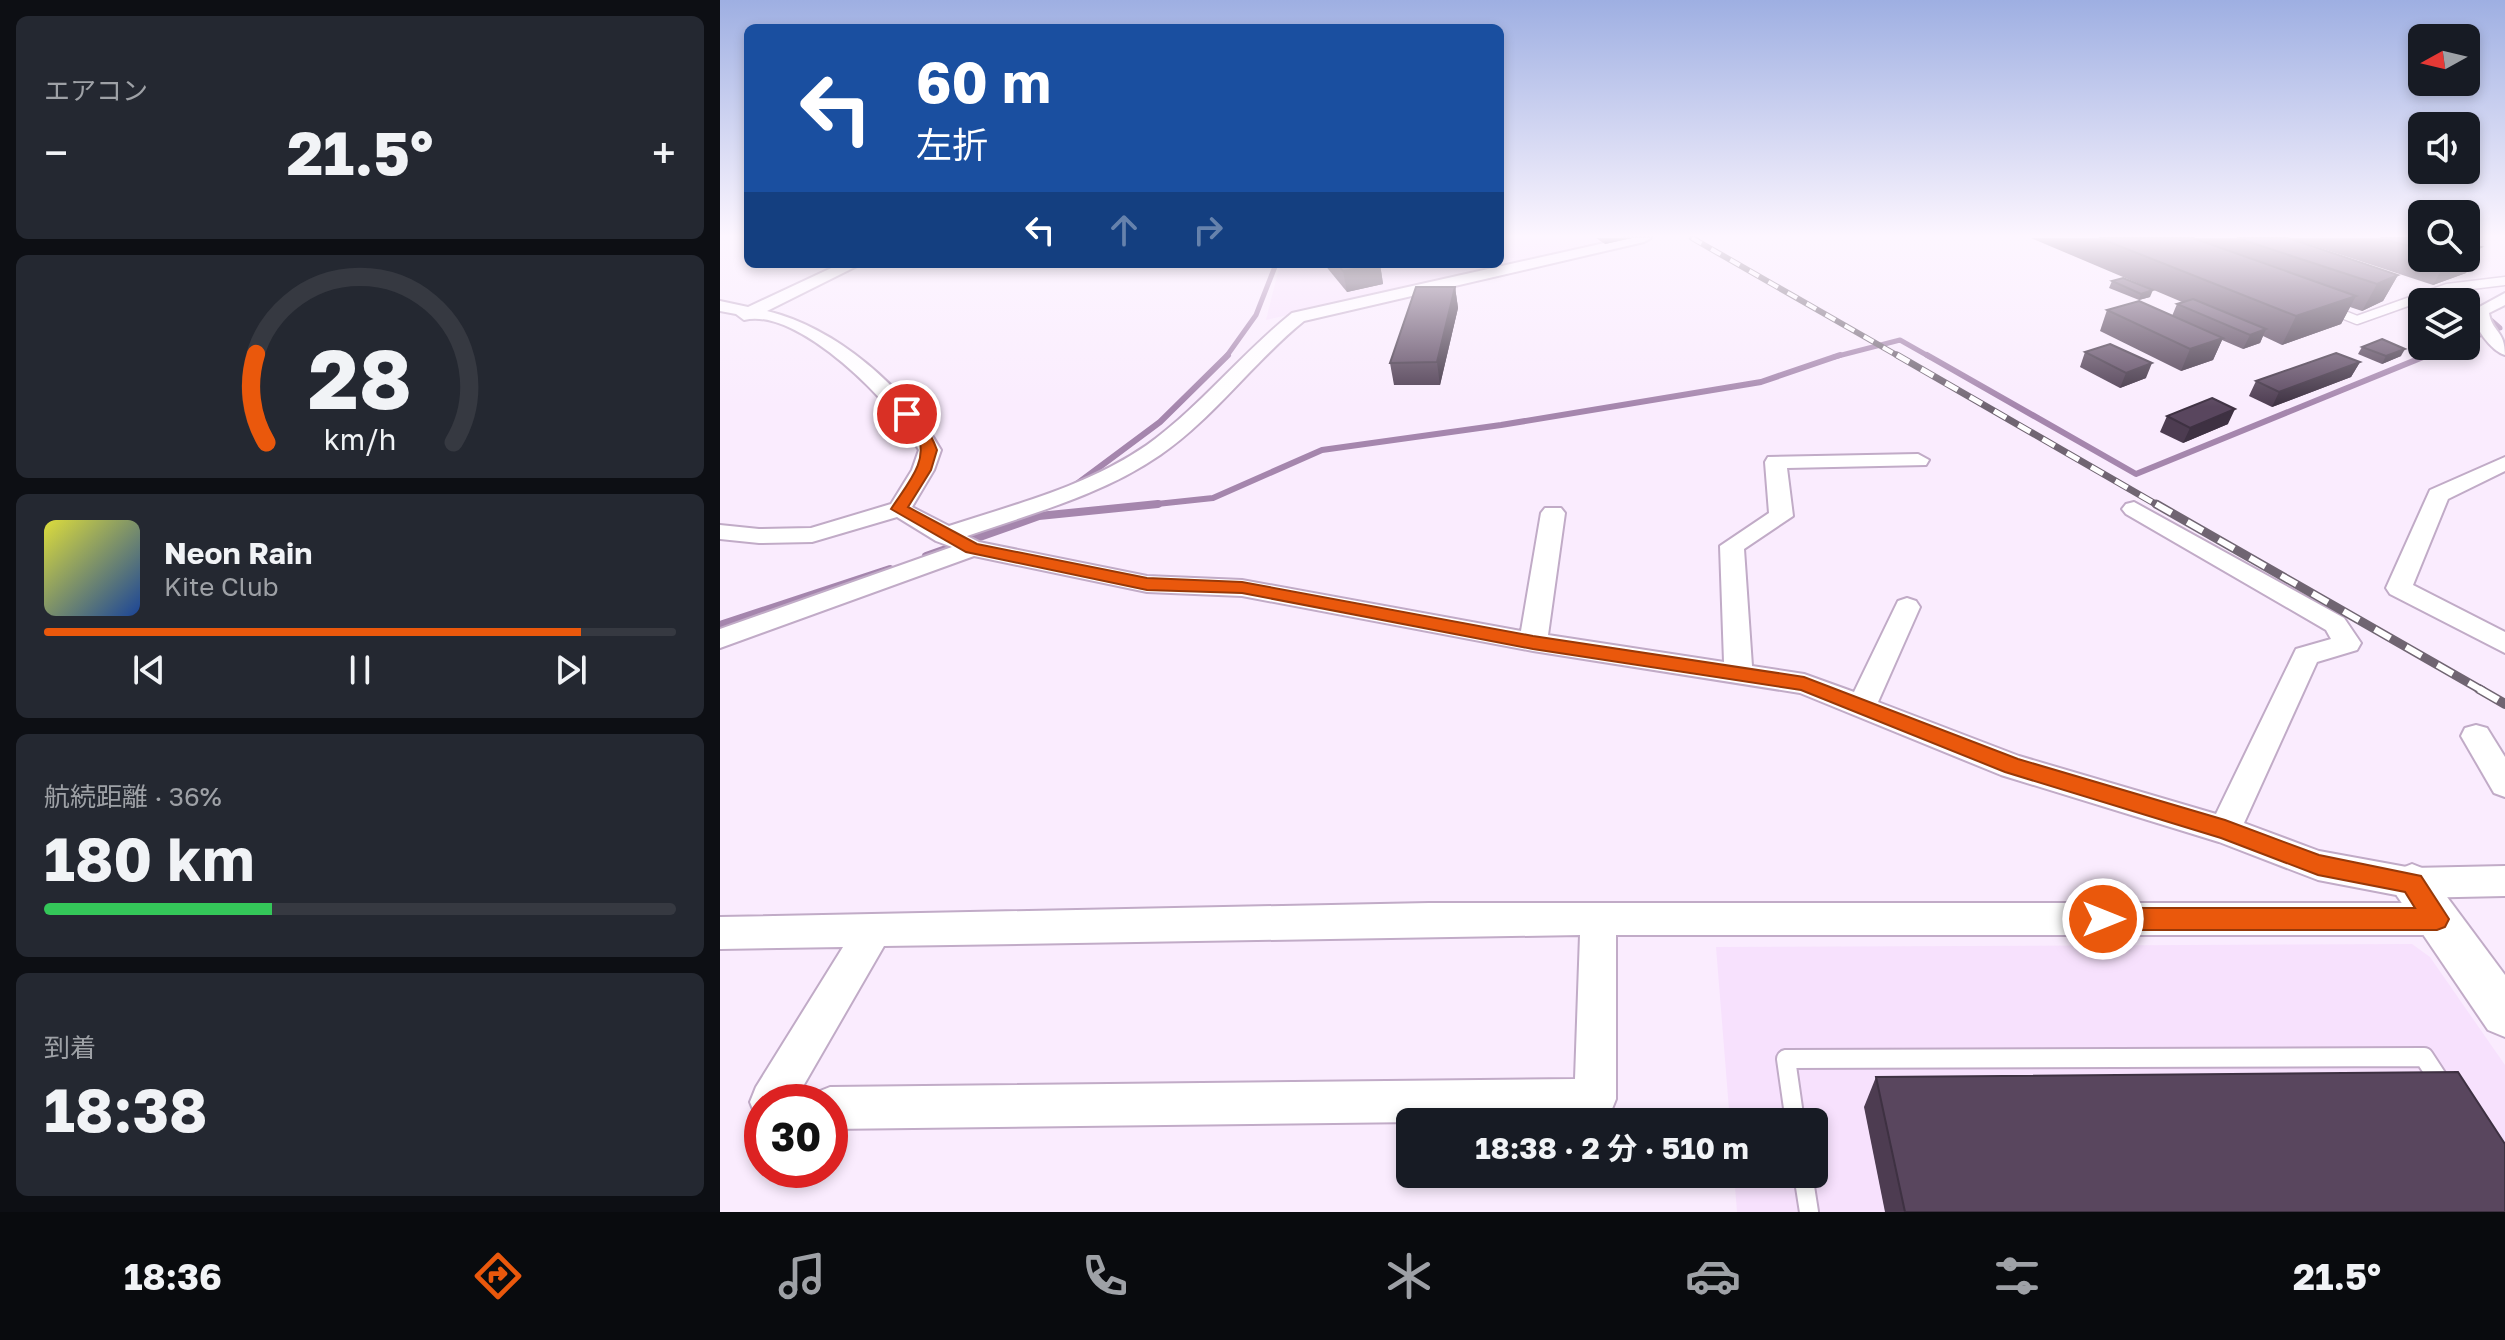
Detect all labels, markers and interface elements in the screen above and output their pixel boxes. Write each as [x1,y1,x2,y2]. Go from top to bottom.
north arrow [2408,24,2480,96]
map controls [2408,24,2480,360]
text: 60 m [916,48,1051,115]
icon: left [784,56,888,160]
text: エアコン [44,75,148,106]
button: sound [2408,112,2480,184]
text: 21.5° [287,116,433,188]
text: 左折 [916,123,988,166]
text: − [44,126,68,179]
text: + [652,126,676,179]
button: search [2408,200,2480,272]
icon: left [1018,208,1062,252]
icon: ahead [1102,208,1146,252]
icon: right [1186,208,1230,252]
button: layers [2408,288,2480,360]
text: 28 [308,326,412,426]
pin [873,380,941,448]
icon: arrive [885,392,929,436]
text: km/h [324,422,396,456]
text: Neon Rain [164,535,312,571]
text: Kite Club [164,571,279,602]
icon: previous [127,648,171,692]
icon: pause [338,648,382,692]
icon: next [549,648,593,692]
text: 航続距離 · 36% [44,781,222,812]
text: 180 km [44,822,255,894]
position arrow [2061,877,2145,961]
text: 到着 [44,1032,96,1063]
text: 18:38 [44,1073,208,1145]
speed limit sign: 30 [744,1084,848,1188]
text: 18:38 · 2 分 · 510 m [1475,1130,1749,1166]
icon: directions [470,1248,526,1304]
icon: music [774,1248,830,1304]
icon: phone [1077,1248,1133,1304]
icon: climate [1381,1248,1437,1304]
icon: car [1685,1248,1741,1304]
icon: filters [1989,1248,2045,1304]
text: 18:36 [124,1255,222,1298]
text: 21.5° [2293,1255,2381,1298]

